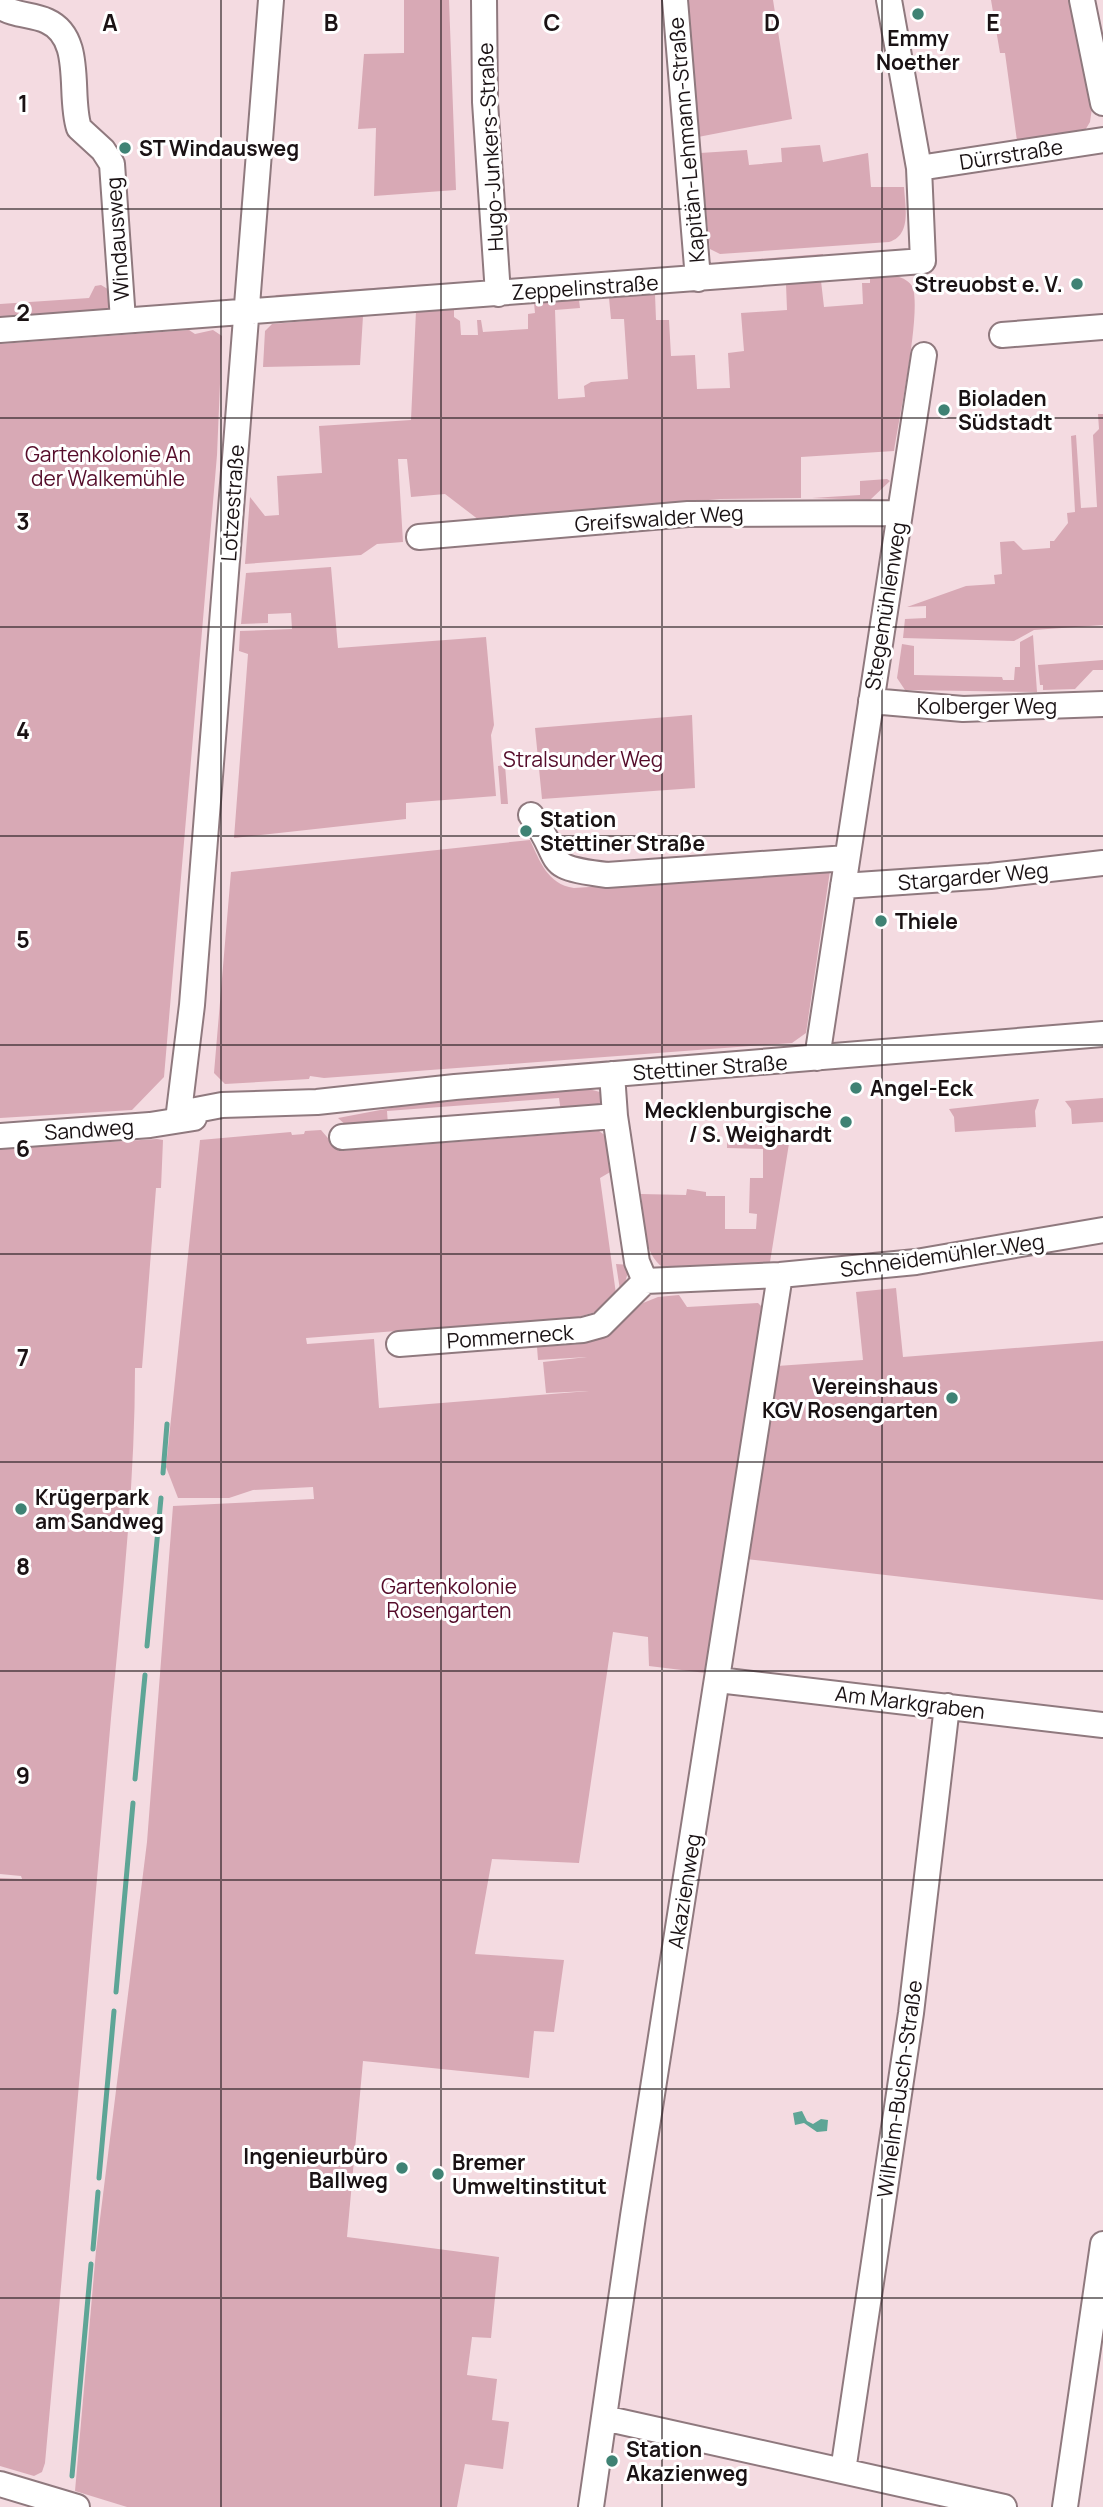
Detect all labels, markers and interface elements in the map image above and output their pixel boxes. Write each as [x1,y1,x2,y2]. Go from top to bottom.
text: A [102,6,118,38]
text: B [324,6,338,38]
text: C [544,6,561,38]
text: D [764,6,780,38]
marker: Emmy Noether [910,6,926,22]
text: E [986,6,1000,38]
street label: Kapitän-Lehmann-Straße [661,16,711,264]
place label: Emmy Noether [876,24,960,76]
street label: Hugo-Junkers-Straße [471,42,509,252]
text: 1 [18,87,28,119]
street label: Dürrstraße [957,132,1065,176]
place label: ST Windausweg [139,134,299,162]
marker: ST Windausweg [117,140,133,156]
street label: Windausweg [99,176,135,302]
street label: Zeppelinstraße [511,268,659,306]
place label: Streuobst e. V. [914,270,1063,298]
marker: Streuobst e. V. [1069,276,1085,292]
text: 2 [16,296,30,328]
place label: Bioladen Südstadt [958,384,1053,436]
marker: Bioladen Südstadt [936,402,952,418]
park label: Gartenkolonie An der Walkemühle [25,440,191,492]
street label: Lotzestraße [214,444,250,562]
street label: Greifswalder Weg [574,498,744,538]
text: 3 [16,505,30,537]
street label: Stegemühlenweg [858,520,912,692]
street label: Kolberger Weg [917,692,1057,720]
text: 4 [16,714,30,746]
park label: Stralsunder Weg [503,745,663,773]
place label: Station Stettiner Straße [540,805,705,857]
marker: Station Stettiner Straße [518,823,534,839]
street label: Stargarder Weg [896,855,1050,897]
place label: Thiele [895,907,958,935]
marker: Thiele [873,913,889,929]
text: 5 [16,923,30,955]
street label: Stettiner Straße [632,1048,788,1086]
place label: Angel-Eck [870,1074,974,1102]
marker: Angel-Eck [848,1080,864,1096]
place label: Mecklenburgische / S. Weighardt [645,1096,832,1148]
street label: Sandweg [43,1112,135,1146]
marker: Mecklenburgische / S. Weighardt [838,1114,854,1130]
text: 6 [16,1132,30,1164]
street label: Schneidemühler Weg [838,1227,1046,1283]
street label: Pommerneck [446,1318,575,1354]
text: 7 [17,1341,29,1373]
place label: Vereinshaus KGV Rosengarten [762,1372,938,1424]
marker: Vereinshaus KGV Rosengarten [944,1390,960,1406]
place label: Krügerpark am Sandweg [35,1483,164,1535]
marker: Krügerpark am Sandweg [13,1501,29,1517]
text: 8 [16,1550,30,1582]
park label: Gartenkolonie Rosengarten [381,1572,517,1624]
street label: Am Markgraben [833,1679,987,1725]
text: 9 [16,1759,30,1791]
street label: Akazienweg [661,1831,707,1951]
street label: Wilhelm-Busch-Straße [870,1978,928,2200]
place label: Ingenieurbüro Ballweg [243,2142,388,2194]
place label: Bremer Umweltinstitut [452,2148,607,2200]
marker: Ingenieurbüro Ballweg [394,2160,410,2176]
marker: Bremer Umweltinstitut [430,2166,446,2182]
place label: Station Akazienweg [626,2435,748,2487]
marker: Station Akazienweg [604,2453,620,2469]

